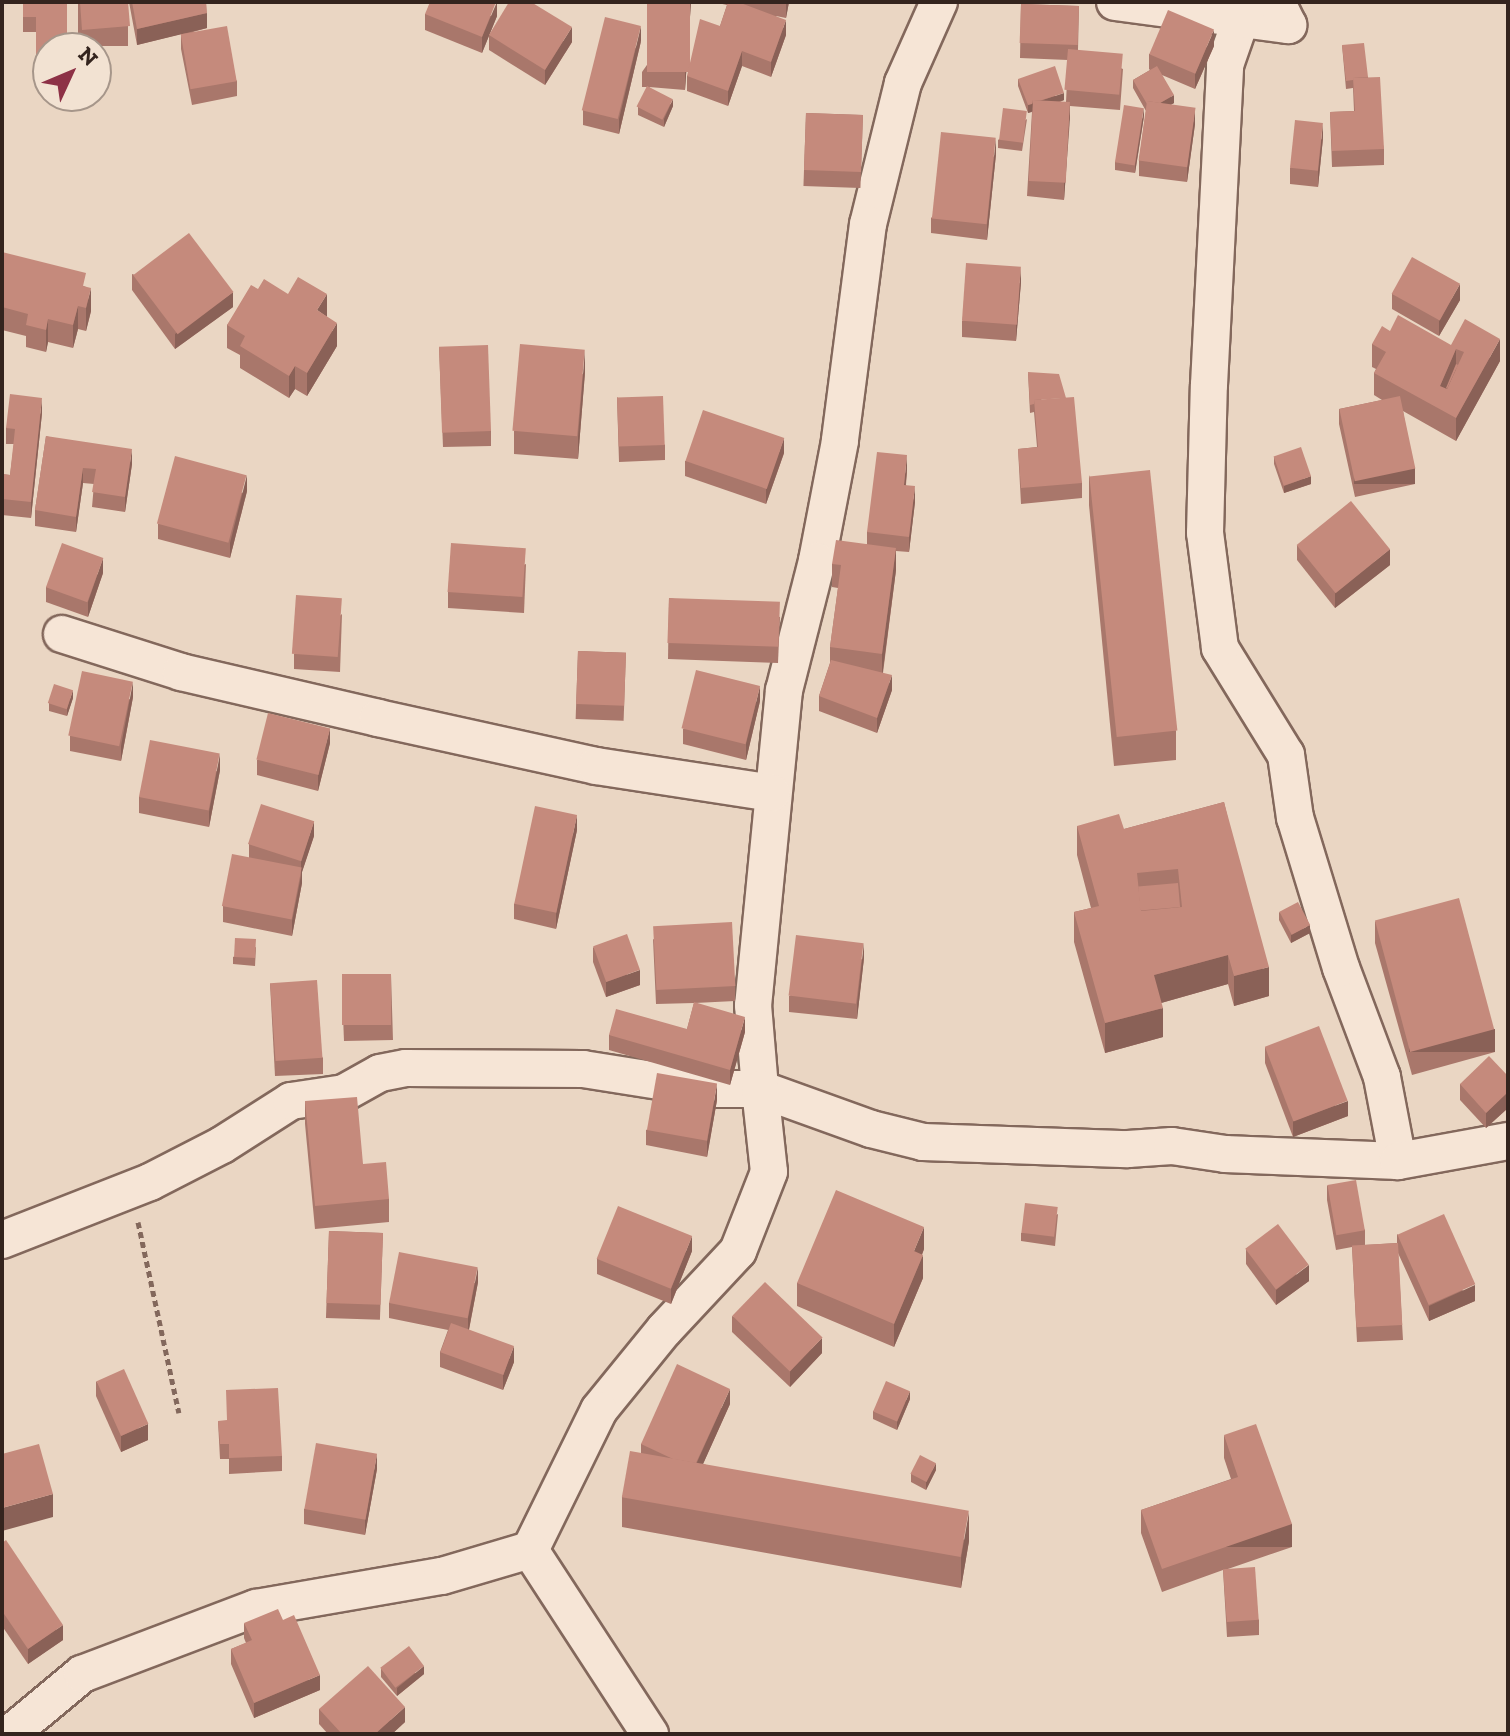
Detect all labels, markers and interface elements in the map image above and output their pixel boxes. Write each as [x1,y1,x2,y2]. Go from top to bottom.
north arrow [32,32,112,112]
text: N [73,41,104,72]

